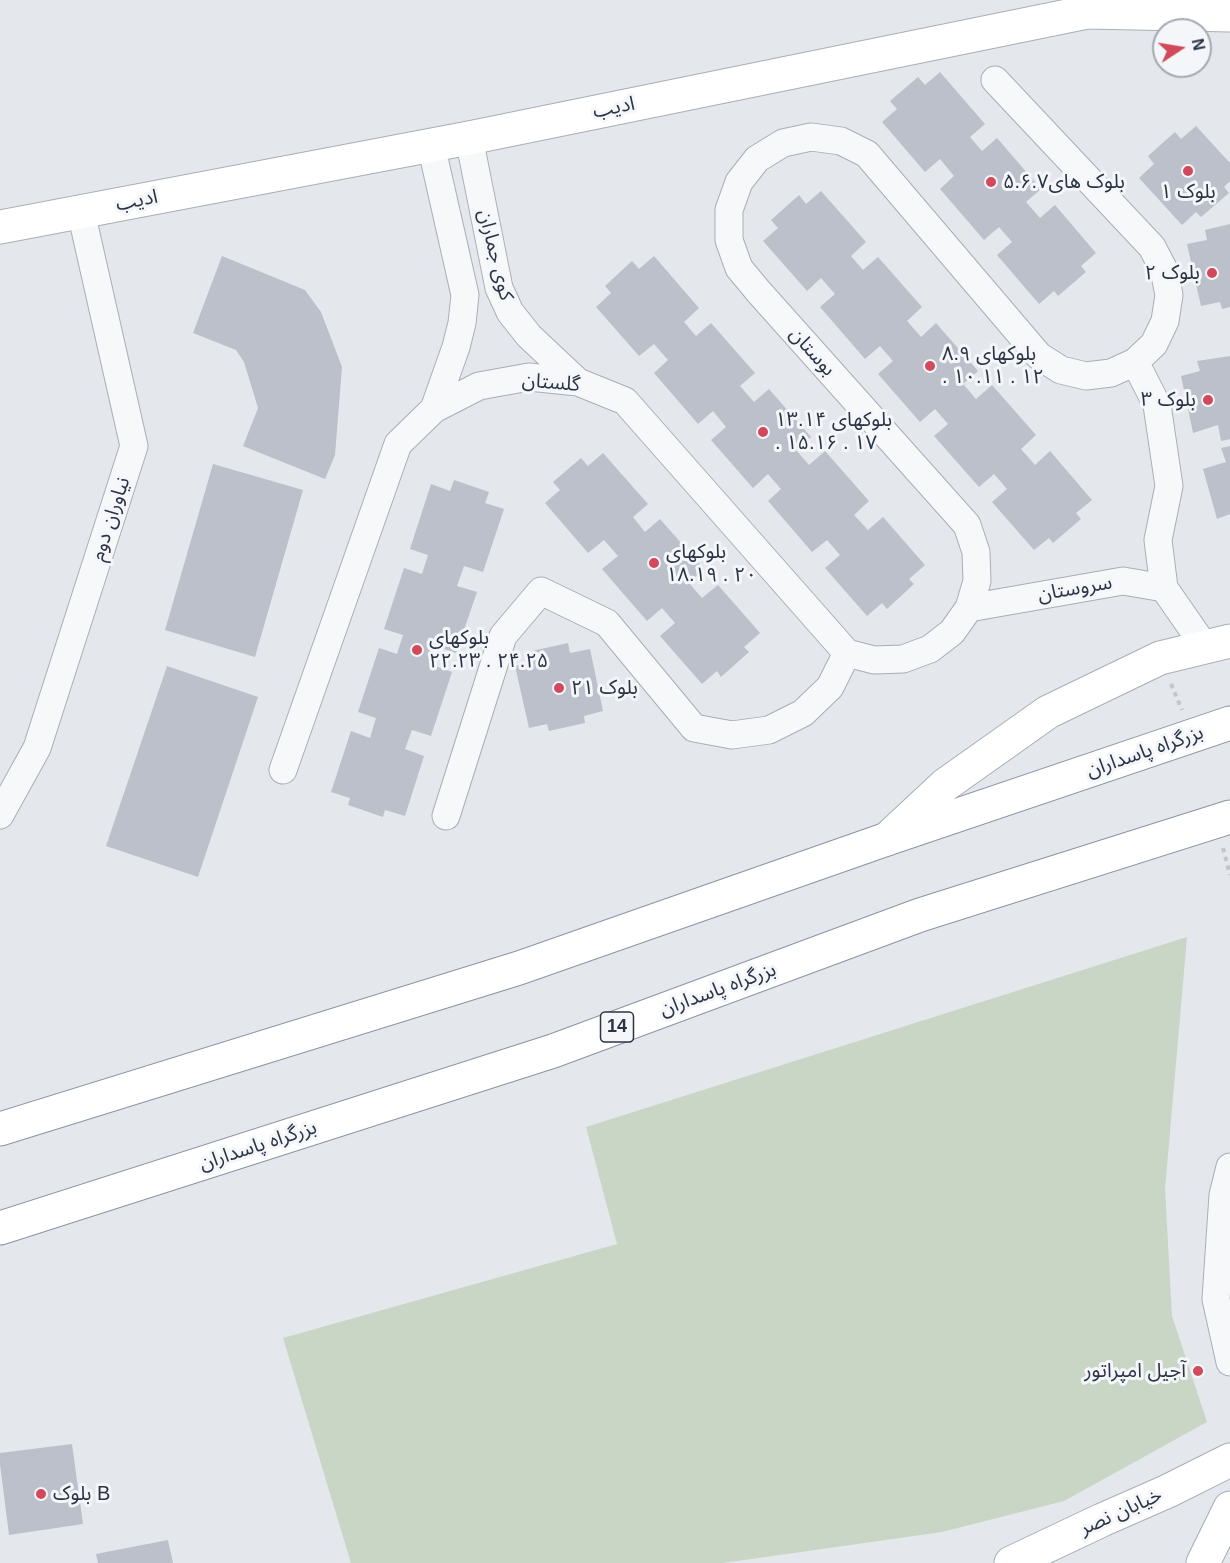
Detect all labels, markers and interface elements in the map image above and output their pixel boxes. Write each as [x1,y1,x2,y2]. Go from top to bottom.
north arrow [1152,18,1212,78]
text: N [1189,37,1208,52]
street label: ادیب [591,92,637,124]
marker: بلوک ۱ [1181,164,1195,178]
place label: بلوک های۵.۶.۷ [1003,170,1125,194]
marker: بلوک های۵.۶.۷ [984,175,998,189]
place label: بلوک ۱ [1160,180,1216,204]
street label: ادیب [114,185,160,217]
street label: کوی جماران [472,207,518,303]
place label: بلوک ۲ [1145,261,1200,285]
marker: بلوک ۲ [1205,266,1219,280]
street label: بوستان [784,323,840,381]
place label: بلوکهای ۸.۹ . ۱۰.۱۱ . ۱۲ [942,342,1044,389]
marker: بلوکهای ۸.۹ . ۱۰.۱۱ . ۱۲ [923,359,937,373]
street label: گلستان [521,369,581,397]
place label: بلوک ۳ [1141,388,1196,412]
marker: بلوک ۳ [1201,393,1215,407]
place label: بلوکهای ۱۳.۱۴ . ۱۵.۱۶ . ۱۷ [775,408,892,455]
marker: بلوکهای ۱۳.۱۴ . ۱۵.۱۶ . ۱۷ [756,425,770,439]
street label: نیاوران دوم [86,474,136,564]
place label: بلوکهای ۱۸.۱۹ . ۲۰ [666,540,757,587]
marker: بلوکهای ۱۸.۱۹ . ۲۰ [647,556,661,570]
street label: سروستان [1036,571,1114,607]
place label: بلوکهای ۲۲.۲۳ . ۲۴.۲۵ [429,626,548,673]
marker: بلوکهای ۲۲.۲۳ . ۲۴.۲۵ [410,643,424,657]
place label: بلوک ۲۱ [571,676,638,700]
marker: بلوک ۲۱ [552,681,566,695]
street label: بزرگراه پاسداران [1083,721,1207,783]
street label: بزرگراه پاسداران [657,958,779,1022]
road number: 14 [600,1012,634,1042]
street label: بزرگراه پاسداران [196,1116,320,1176]
place label: آجیل امپراتور [1084,1359,1186,1383]
marker: آجیل امپراتور [1191,1364,1205,1378]
place label: بلوک B [53,1482,110,1506]
street label: خیابان نصر [1076,1483,1166,1541]
marker: بلوک B [34,1487,48,1501]

